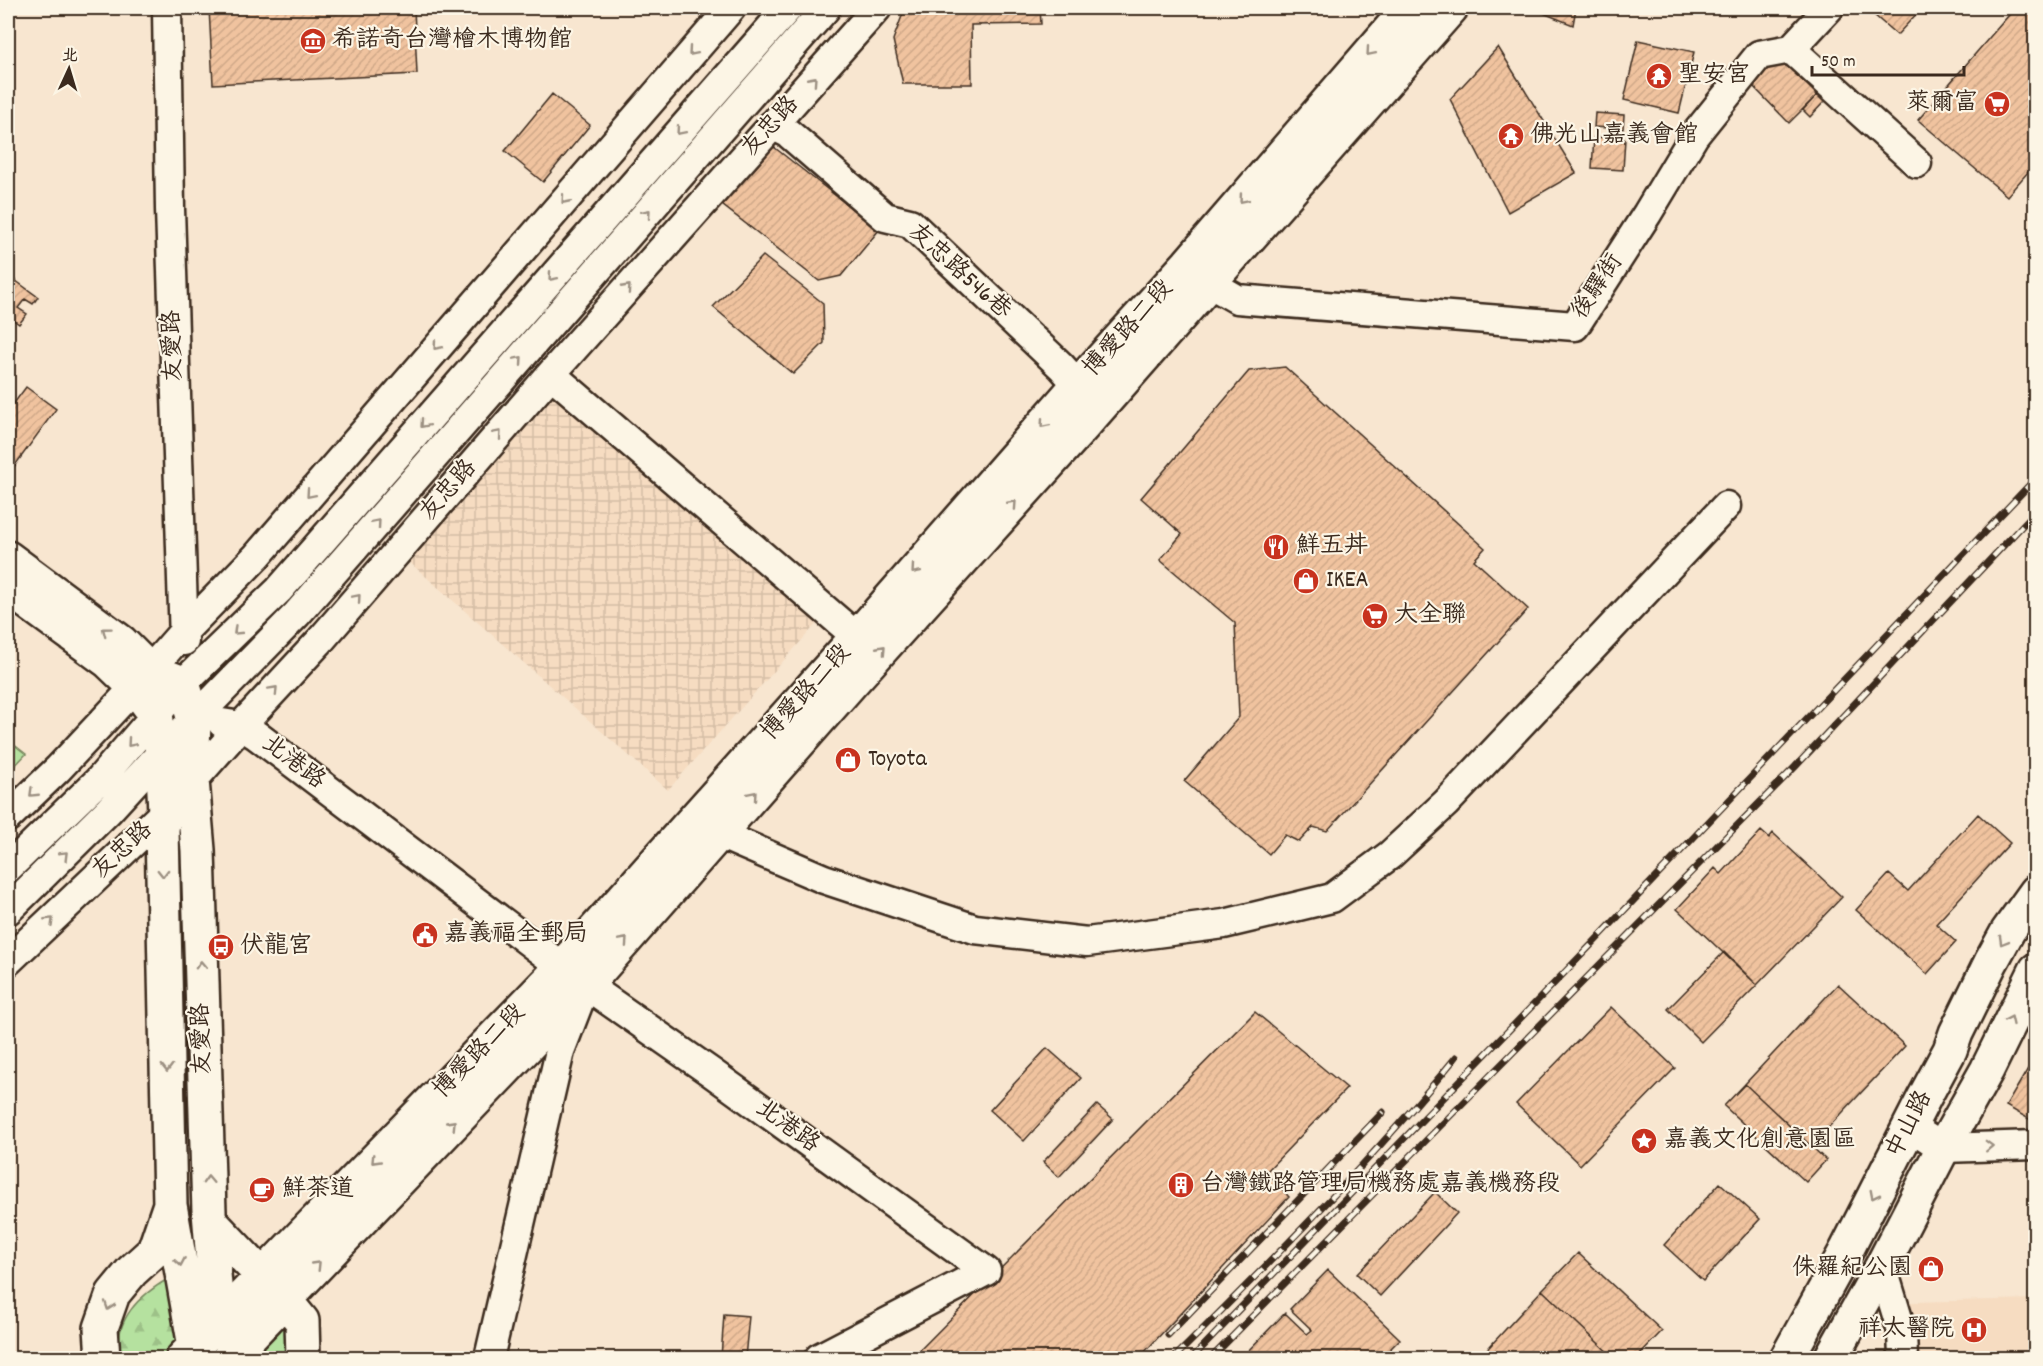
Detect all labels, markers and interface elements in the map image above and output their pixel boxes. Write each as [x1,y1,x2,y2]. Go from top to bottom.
place label: 希諾奇台灣檜木博物館 [332,24,572,58]
museum icon: 希諾奇台灣檜木博物館 [298,26,328,56]
north arrow [39,39,99,99]
scale bar [1812,39,1964,77]
text: 北 [61,44,79,69]
one-way arrow [689,45,700,56]
one-way arrow [1367,45,1378,56]
text: 50 m [1821,50,1856,75]
place label: 聖安宮 [1678,59,1750,93]
temple icon: 聖安宮 [1644,61,1674,91]
one-way arrow [806,76,817,87]
place label: 萊爾富 [1906,87,1978,121]
street label: 友忠路 [734,89,808,165]
supermarket icon: 萊爾富 [1982,89,2012,119]
place label: 佛光山嘉義會館 [1530,119,1698,153]
temple icon: 佛光山嘉義會館 [1496,121,1526,151]
one-way arrow [676,124,687,134]
one-way arrow [1239,192,1250,203]
one-way arrow [562,193,573,204]
one-way arrow [640,209,651,220]
street label: 友忠路546巷 [900,216,1018,328]
street label: 後驛街 [1564,248,1632,326]
one-way arrow [548,270,559,281]
street label: 博愛路二段 [1076,273,1182,385]
one-way arrow [620,284,631,295]
street label: 友愛路 [156,309,192,383]
one-way arrow [433,339,444,350]
one-way arrow [512,356,523,367]
one-way arrow [420,417,431,428]
one-way arrow [1040,417,1051,428]
one-way arrow [491,431,502,441]
street label: 友忠路 [413,453,485,529]
one-way arrow [306,488,317,498]
one-way arrow [1006,500,1017,511]
one-way arrow [370,519,381,530]
place label: 鮮五丼 [1296,530,1368,564]
restaurant icon: 鮮五丼 [1261,532,1291,562]
one-way arrow [912,563,923,574]
place label: IKEA [1326,564,1369,598]
shop icon: IKEA [1291,566,1321,596]
one-way arrow [350,594,361,605]
place label: 大全聯 [1394,599,1466,633]
supermarket icon: 大全聯 [1360,601,1390,631]
one-way arrow [233,623,244,634]
one-way arrow [101,627,112,638]
street label: 博愛路二段 [754,637,860,749]
one-way arrow [875,645,886,656]
one-way arrow [267,686,278,696]
street label: 北港路 [254,728,332,798]
one-way arrow [127,737,138,747]
place label: Toyota [868,743,927,777]
shop icon: Toyota [833,745,863,775]
one-way arrow [29,786,39,797]
one-way arrow [746,791,757,802]
street label: 友忠路 [85,814,161,888]
one-way arrow [57,851,68,861]
one-way arrow [157,869,170,878]
one-way arrow [42,917,53,928]
place label: 嘉義福全郵局 [444,918,588,952]
public building icon: 嘉義福全郵局 [410,920,440,950]
place label: 伏龍宮 [240,930,312,964]
bus stop icon: 伏龍宮 [206,932,236,962]
one-way arrow [1999,935,2010,945]
one-way arrow [617,938,628,948]
one-way arrow [195,960,208,969]
street label: 博愛路二段 [426,997,534,1107]
street label: 友愛路 [185,1002,221,1076]
one-way arrow [2003,1015,2015,1026]
one-way arrow [161,1064,173,1073]
street label: 中山路 [1879,1085,1941,1165]
street label: 北港路 [748,1092,826,1162]
one-way arrow [445,1120,456,1131]
place label: 嘉義文化創意園區 [1664,1124,1856,1158]
place icon: 嘉義文化創意園區 [1629,1126,1659,1156]
one-way arrow [1985,1140,1994,1153]
one-way arrow [372,1153,383,1164]
place label: 台灣鐵路管理局機務處嘉義機務段 [1200,1168,1560,1202]
building icon: 台灣鐵路管理局機務處嘉義機務段 [1166,1170,1196,1200]
place label: 鮮茶道 [282,1173,354,1207]
cafe icon: 鮮茶道 [247,1175,277,1205]
one-way arrow [201,1176,214,1185]
one-way arrow [1870,1189,1882,1200]
place label: 侏羅紀公園 [1792,1252,1912,1286]
shop icon: 侏羅紀公園 [1916,1254,1946,1284]
one-way arrow [173,1257,186,1267]
one-way arrow [310,1261,321,1272]
one-way arrow [104,1301,116,1311]
place label: 祥太醫院 [1858,1313,1954,1347]
hospital icon: 祥太醫院 [1959,1315,1989,1345]

